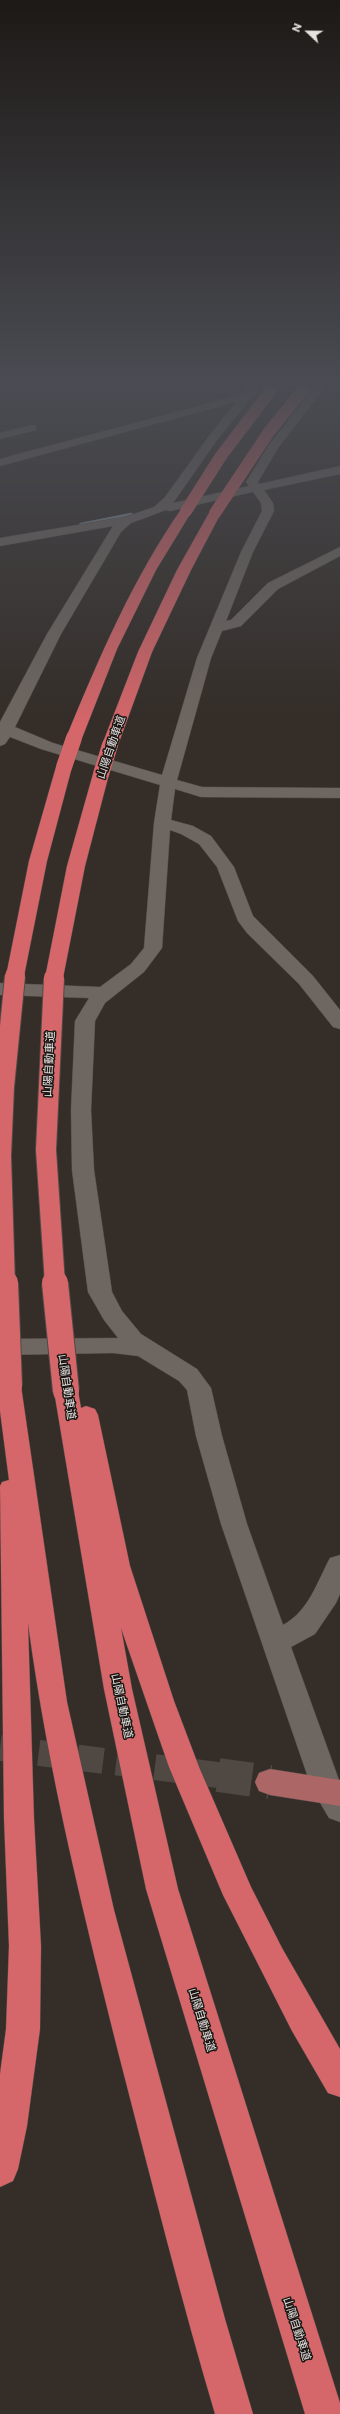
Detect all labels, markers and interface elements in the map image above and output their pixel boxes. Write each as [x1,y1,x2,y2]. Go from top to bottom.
north arrow [288,12,328,52]
text: N [289,21,304,34]
street label: 山陽自動車道 [94,714,128,780]
street label: 山陽自動車道 [41,1031,57,1097]
street label: 山陽自動車道 [56,1353,78,1421]
street label: 山陽自動車道 [109,1672,135,1740]
street label: 山陽自動車道 [186,1987,218,2053]
street label: 山陽自動車道 [281,2296,313,2362]

